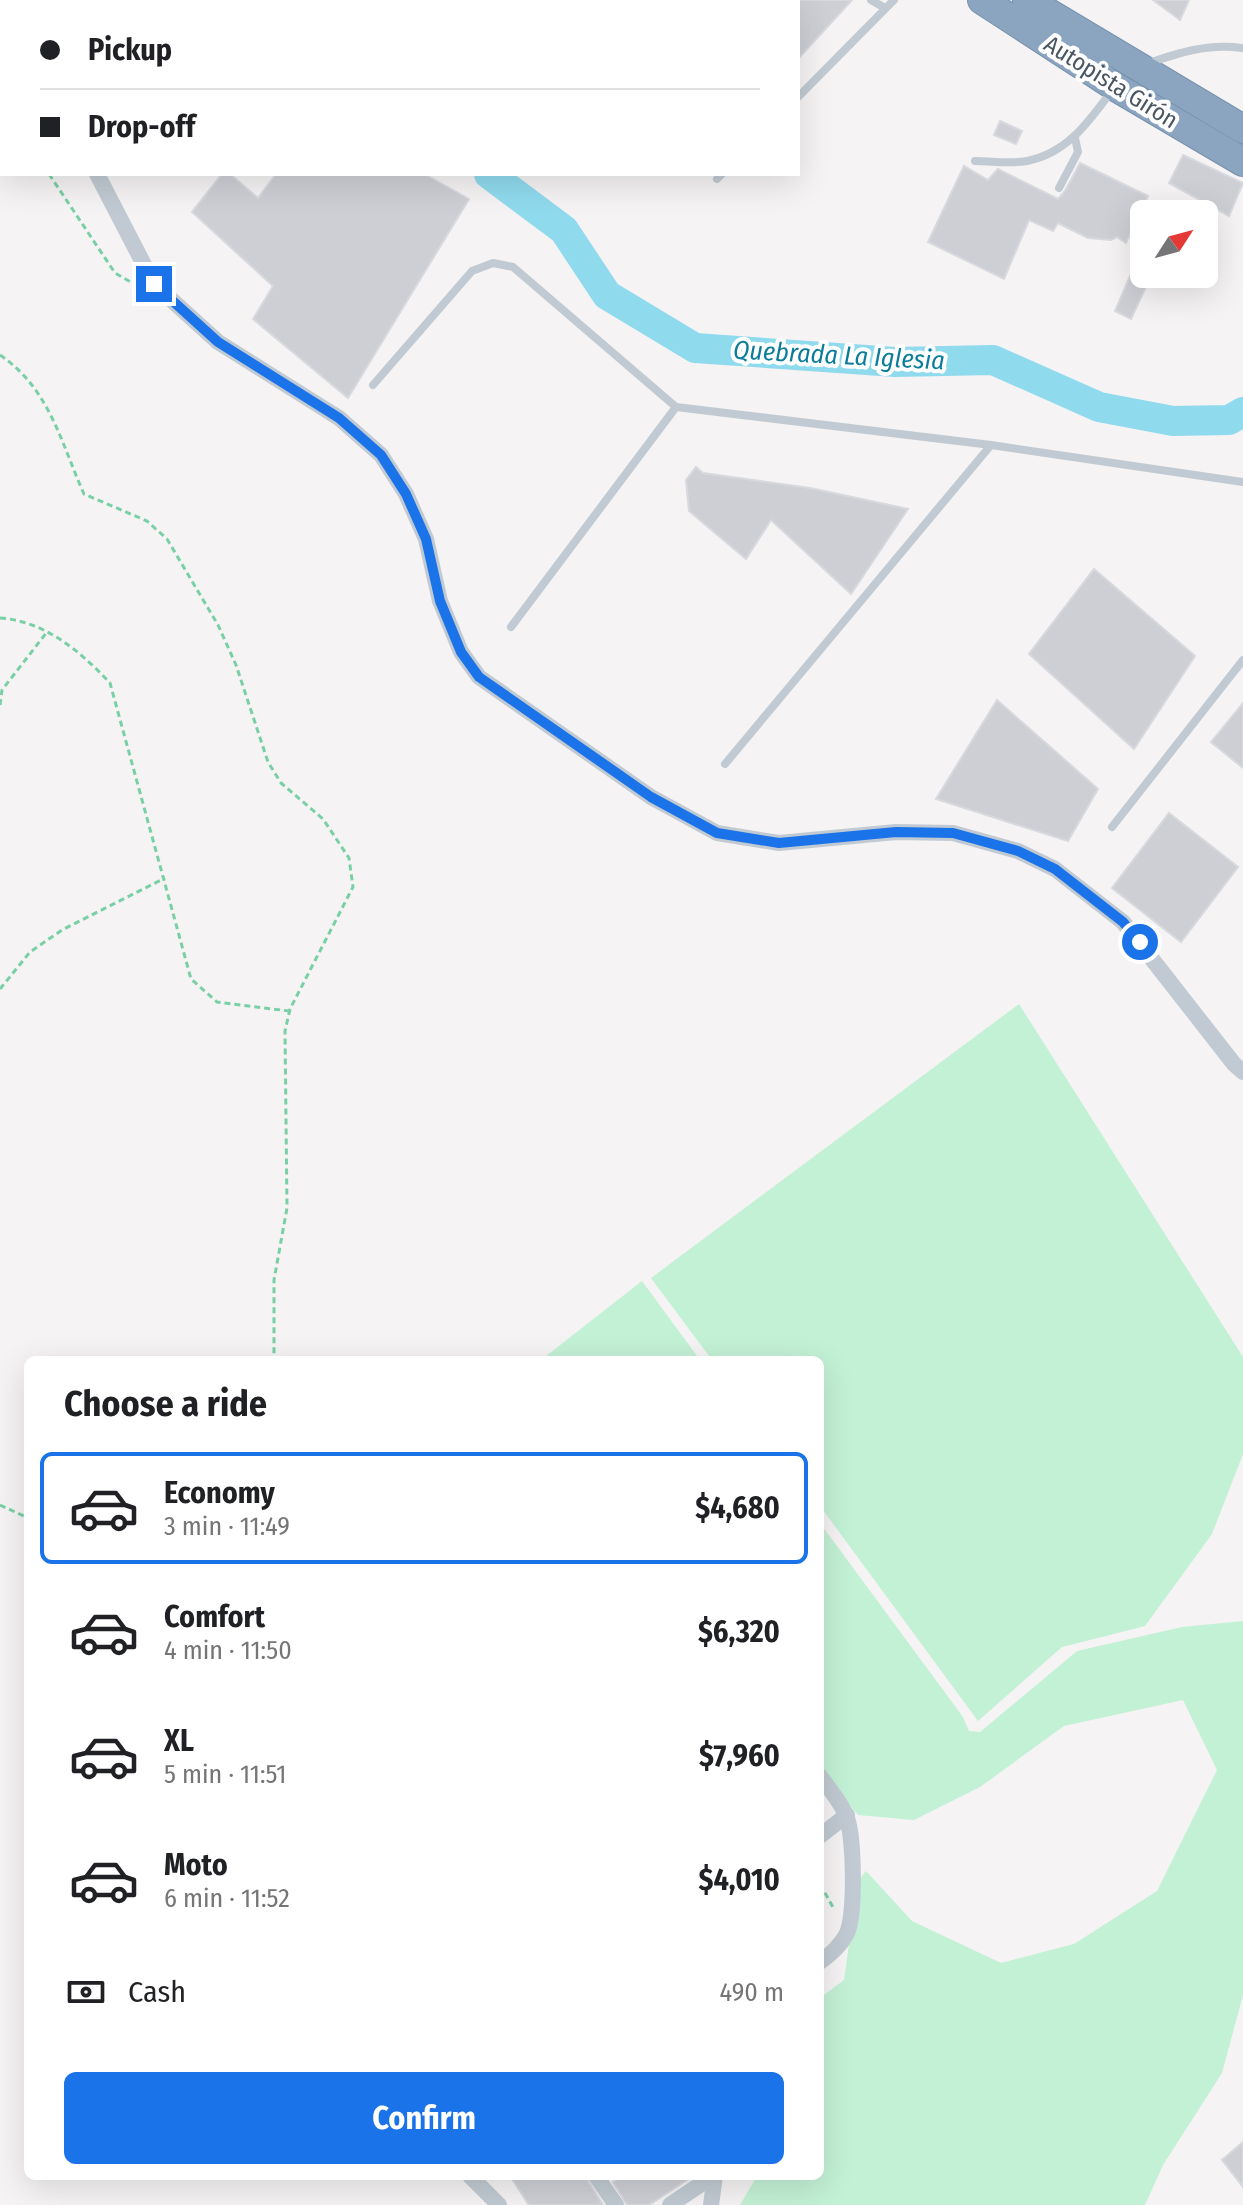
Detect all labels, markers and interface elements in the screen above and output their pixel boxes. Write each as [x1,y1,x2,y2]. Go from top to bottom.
street label: Autopista Girón [1039,30,1183,134]
text: Pickup [88,32,172,68]
text: Drop-off [88,109,195,145]
north arrow [1130,200,1218,288]
map controls [1130,200,1218,288]
route end [136,266,172,302]
water label: Quebrada La Iglesia [732,334,945,377]
route start [1122,924,1158,960]
text: Choose a ride [64,1382,267,1426]
icon: car [68,1472,140,1544]
text: Economy [164,1475,275,1511]
text: $4,680 [695,1490,780,1526]
text: 3 min · 11:49 [164,1511,290,1542]
icon: car [68,1596,140,1668]
text: Comfort [164,1599,265,1635]
text: $6,320 [698,1614,780,1650]
text: 4 min · 11:50 [164,1635,292,1666]
icon: car [68,1720,140,1792]
text: XL [164,1723,194,1759]
text: $7,960 [699,1738,780,1774]
text: 5 min · 11:51 [164,1759,286,1790]
icon: car [68,1844,140,1916]
text: Moto [164,1847,228,1883]
text: $4,010 [698,1862,780,1898]
text: 6 min · 11:52 [164,1883,290,1914]
icon: cash [64,1970,108,2014]
text: Cash [128,1974,186,2010]
text: 490 m [720,1977,784,2008]
button: Confirm [64,2072,784,2164]

